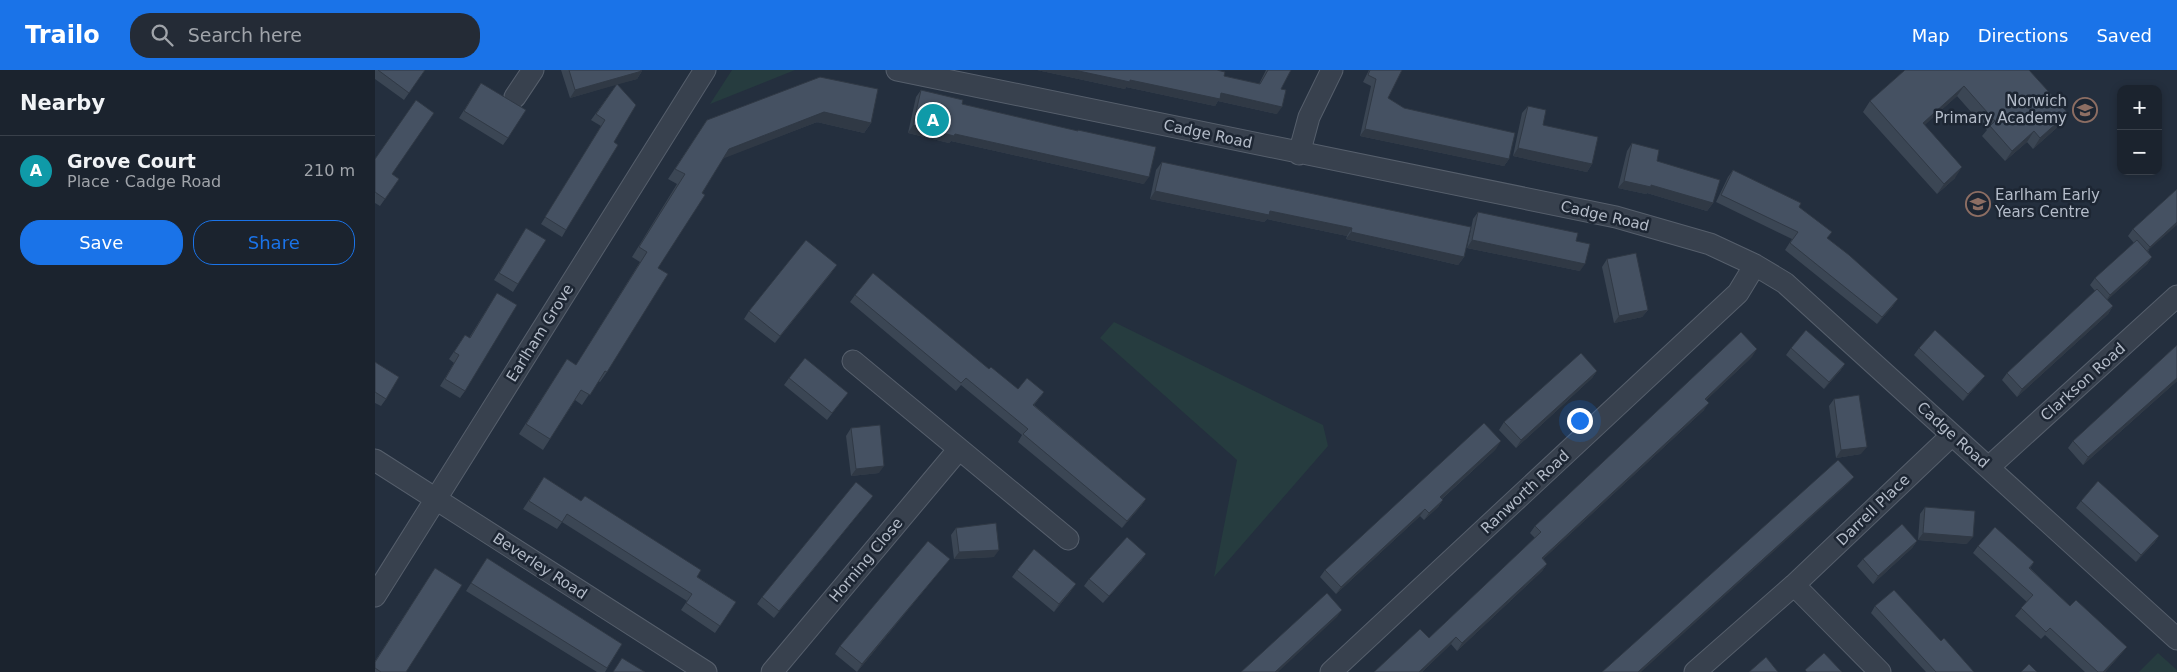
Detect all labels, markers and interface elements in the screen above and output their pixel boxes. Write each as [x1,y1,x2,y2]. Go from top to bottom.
search box [130,13,480,58]
text: Trailo [25,21,100,49]
icon: search [148,21,176,49]
text: Search here [188,24,302,46]
text: Map [1912,25,1950,46]
text: Directions [1978,25,2068,46]
text: Saved [2096,25,2152,46]
map controls [2117,85,2162,175]
button: + [2117,85,2162,130]
text: Nearby [20,91,105,115]
place label: Norwich Primary Academy [1935,92,2067,127]
school or university icon: Norwich Primary Academy [2072,97,2098,123]
pin: A [917,101,949,139]
street label: Cadge Road [1162,116,1254,152]
button: − [2117,130,2162,175]
text: Grove Court [67,150,196,172]
text: A [30,161,42,180]
text: 210 m [304,161,355,180]
text: Place · Cadge Road [67,172,221,191]
place label: Earlham Early Years Centre [1994,186,2100,221]
school or university icon: Earlham Early Years Centre [1965,191,1991,217]
street label: Cadge Road [1559,197,1651,235]
button: Save [20,220,183,265]
button: Share [193,220,355,265]
street label: Earlham Grove [503,281,577,385]
street label: Clarkson Road [2037,339,2129,425]
street label: Cadge Road [1913,398,1993,472]
your location [1567,408,1593,434]
street label: Ranworth Road [1477,446,1573,538]
street label: Darrell Place [1833,471,1913,549]
street label: Horning Close [825,514,907,606]
street label: Beverley Road [490,529,590,603]

